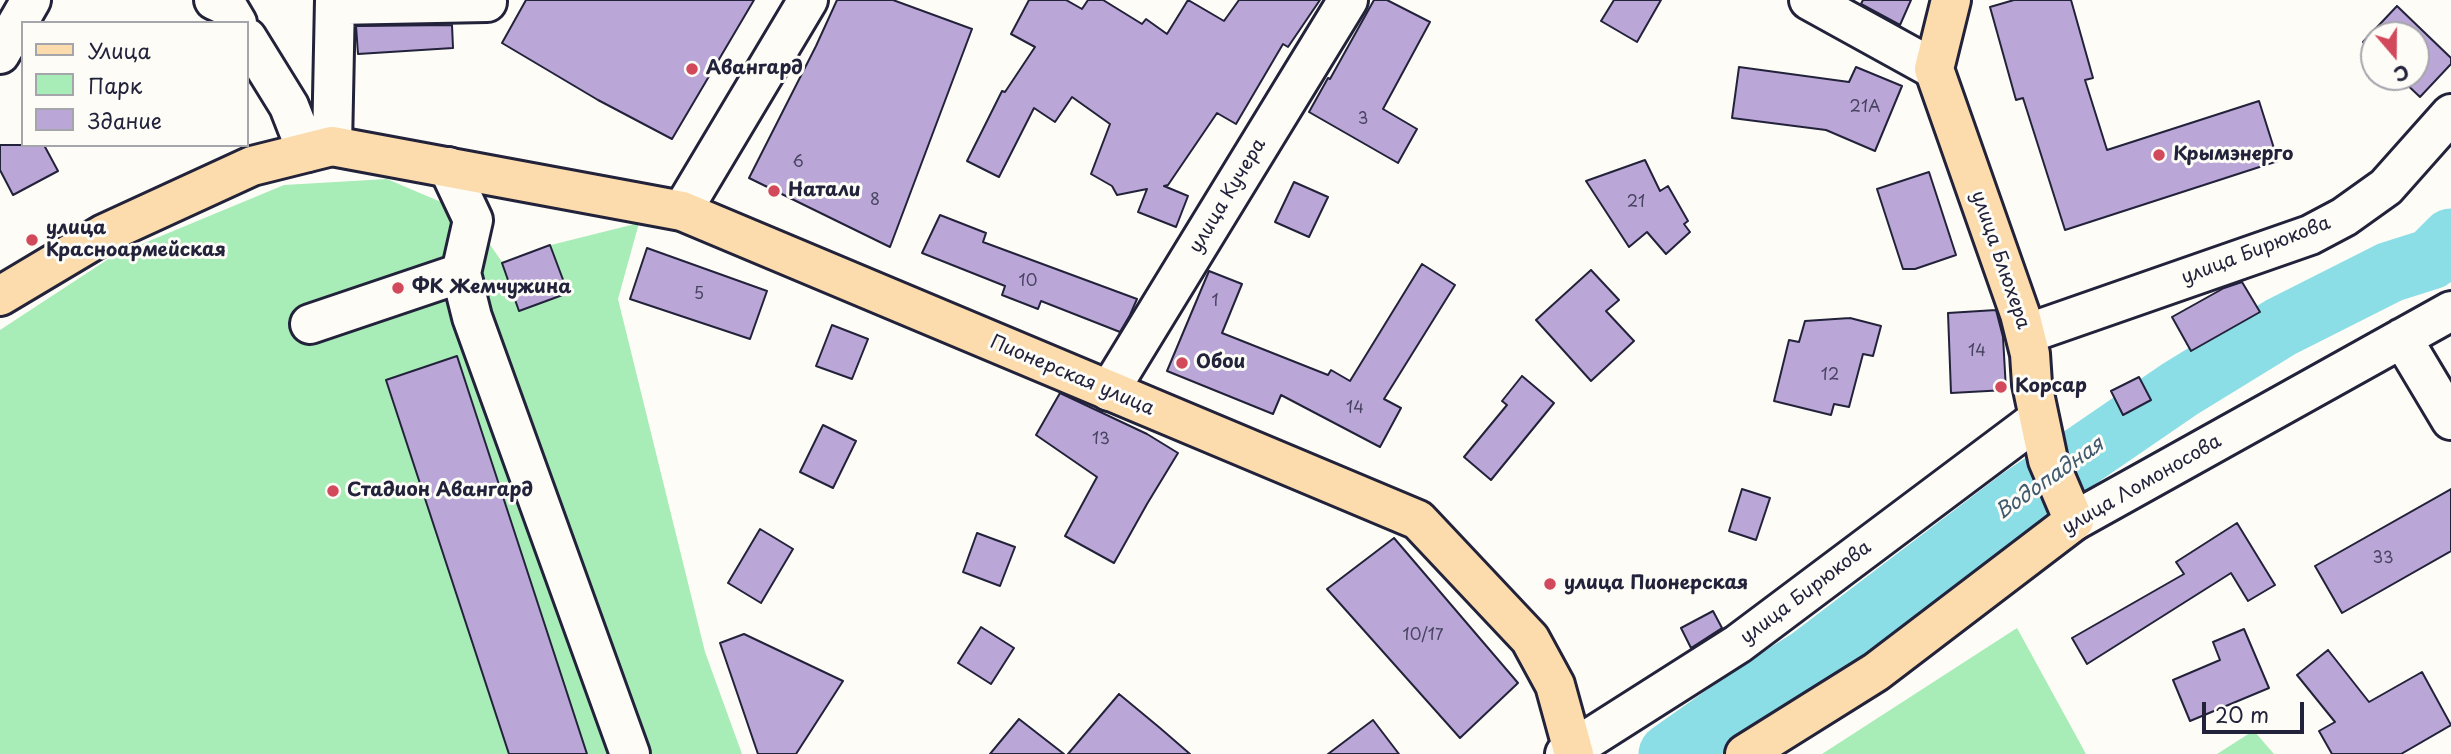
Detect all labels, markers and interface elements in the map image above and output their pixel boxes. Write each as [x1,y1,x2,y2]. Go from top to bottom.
legend [21,21,248,147]
north arrow [2360,21,2430,91]
text: Улица [88,34,151,66]
place label: Авангард [706,58,803,80]
text: С [2390,58,2413,89]
marker: Авангард [684,61,700,77]
text: Парк [88,69,142,101]
house number: 21А [1850,98,1880,118]
text: Здание [88,104,162,136]
house number: 3 [1358,110,1368,130]
street label: улица Кучера [1185,134,1271,258]
place label: Крымэнерго [2173,144,2293,166]
marker: Крымэнерго [2151,147,2167,163]
house number: 6 [792,153,804,173]
place label: Натали [788,180,861,202]
marker: Натали [766,183,782,199]
street label: улица Блюхера [1966,188,2034,332]
house number: 8 [870,191,880,211]
house number: 21 [1627,193,1645,213]
street label: улица Бирюкова [2178,212,2334,290]
place label: улица Красноармейская [46,218,226,262]
marker: улица Красноармейская [24,232,40,248]
house number: 10 [1019,272,1037,292]
place label: ФК Жемчужина [412,277,572,299]
marker: ФК Жемчужина [390,280,406,296]
house number: 5 [694,285,704,305]
house number: 1 [1211,292,1219,312]
street label: Пионерская улица [987,331,1157,421]
house number: 14 [1968,342,1986,362]
place label: Обои [1196,352,1245,374]
marker: Обои [1174,355,1190,371]
house number: 12 [1821,366,1839,386]
place label: Корсар [2015,376,2087,398]
marker: Корсар [1993,379,2009,395]
house number: 14 [1346,399,1364,419]
house number: 13 [1092,430,1110,450]
street label: улица Ломоносова [2058,430,2226,540]
water label: Водопадная [1991,432,2109,526]
place label: Стадион Авангард [347,480,533,502]
marker: Стадион Авангард [325,483,341,499]
street label: улица Бирюкова [1736,536,1876,650]
house number: 33 [2372,549,2394,569]
place label: улица Пионерская [1564,573,1748,595]
marker: улица Пионерская [1542,576,1558,592]
house number: 10/17 [1403,626,1443,646]
scale bar [2206,688,2308,732]
text: 20 m [2215,698,2269,730]

